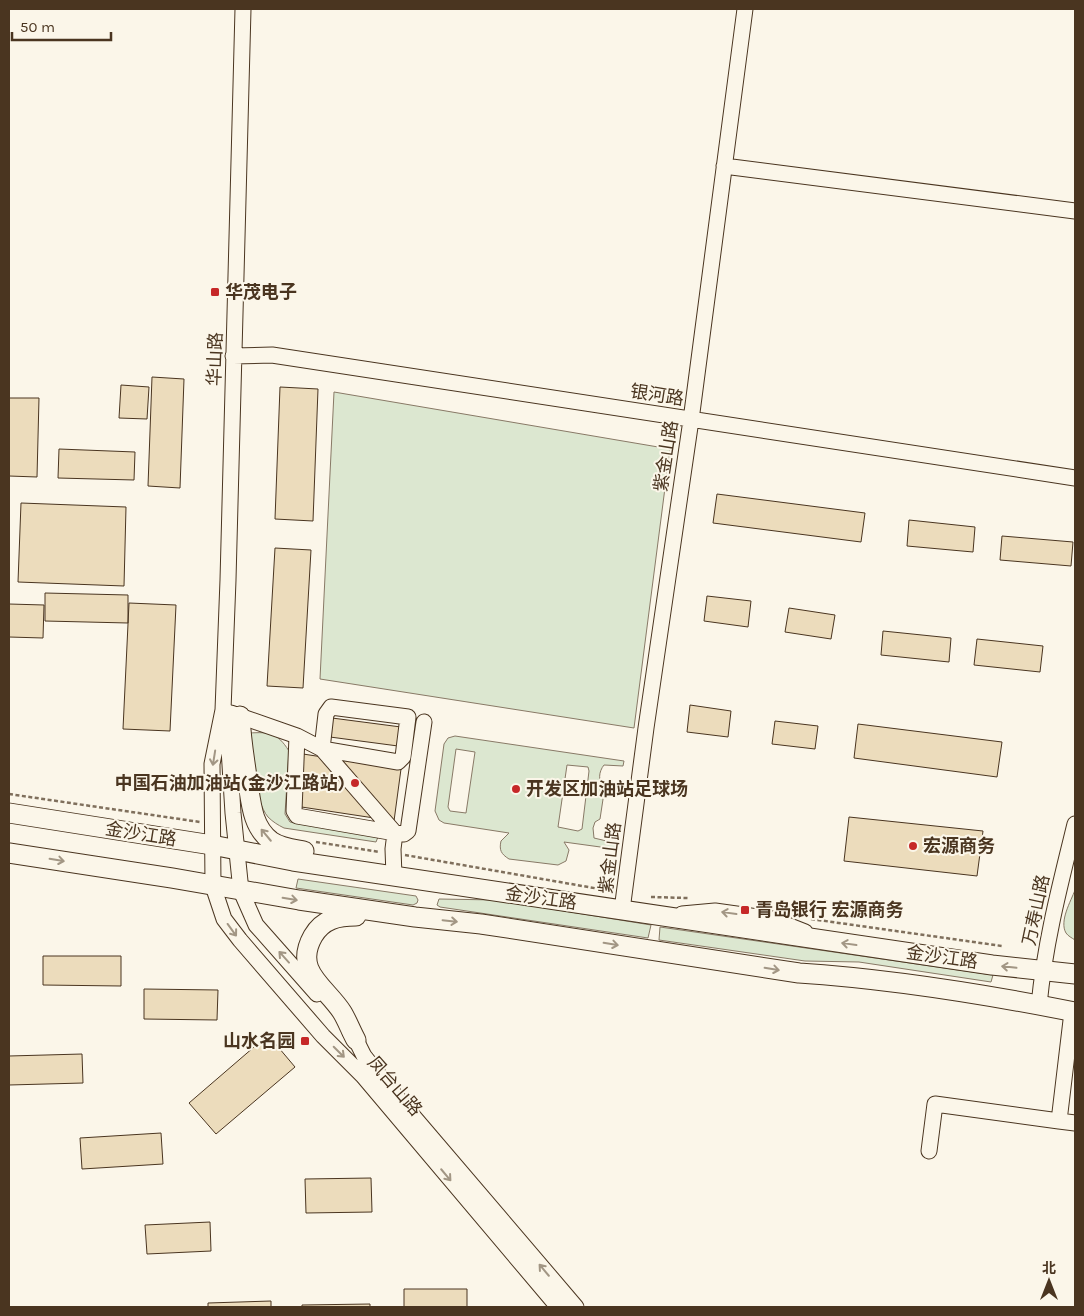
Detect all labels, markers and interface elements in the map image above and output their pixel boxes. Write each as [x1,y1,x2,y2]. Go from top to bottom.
scale bar [12,10,111,42]
text: 50 m [20,18,55,36]
place label: 华茂电子 [225,281,297,303]
marker: 华茂电子 [209,286,221,298]
street label: 华山路 [203,332,227,386]
street label: 银河路 [629,380,685,410]
street label: 紫金山路 [650,419,682,493]
one-way arrow [208,749,218,765]
place label: 中国石油加油站(金沙江路站) [115,772,345,794]
marker: 中国石油加油站(金沙江路站) [349,777,361,789]
place label: 开发区加油站足球场 [526,778,688,800]
marker: 开发区加油站足球场 [510,783,522,795]
street label: 金沙江路 [104,818,178,850]
street label: 紫金山路 [595,821,625,895]
one-way arrow [261,829,272,842]
place label: 宏源商务 [923,835,995,857]
marker: 宏源商务 [907,840,919,852]
one-way arrow [49,856,65,866]
street label: 万寿山路 [1018,872,1054,948]
street label: 金沙江路 [504,882,578,914]
one-way arrow [281,894,297,904]
place label: 青岛银行 宏源商务 [755,899,904,921]
marker: 青岛银行 宏源商务 [739,904,751,916]
one-way arrow [721,907,737,917]
one-way arrow [442,916,458,926]
one-way arrow [227,923,237,937]
one-way arrow [841,938,857,948]
one-way arrow [603,940,619,950]
street label: 金沙江路 [905,941,979,973]
one-way arrow [278,950,290,963]
one-way arrow [1002,962,1018,972]
one-way arrow [764,964,780,974]
place label: 山水名园 [223,1030,295,1052]
marker: 山水名园 [299,1035,311,1047]
one-way arrow [333,1046,346,1058]
street label: 凤台山路 [363,1052,427,1120]
one-way arrow [440,1168,451,1181]
north arrow [1024,1256,1074,1306]
text: 北 [1042,1260,1056,1277]
one-way arrow [539,1264,550,1277]

